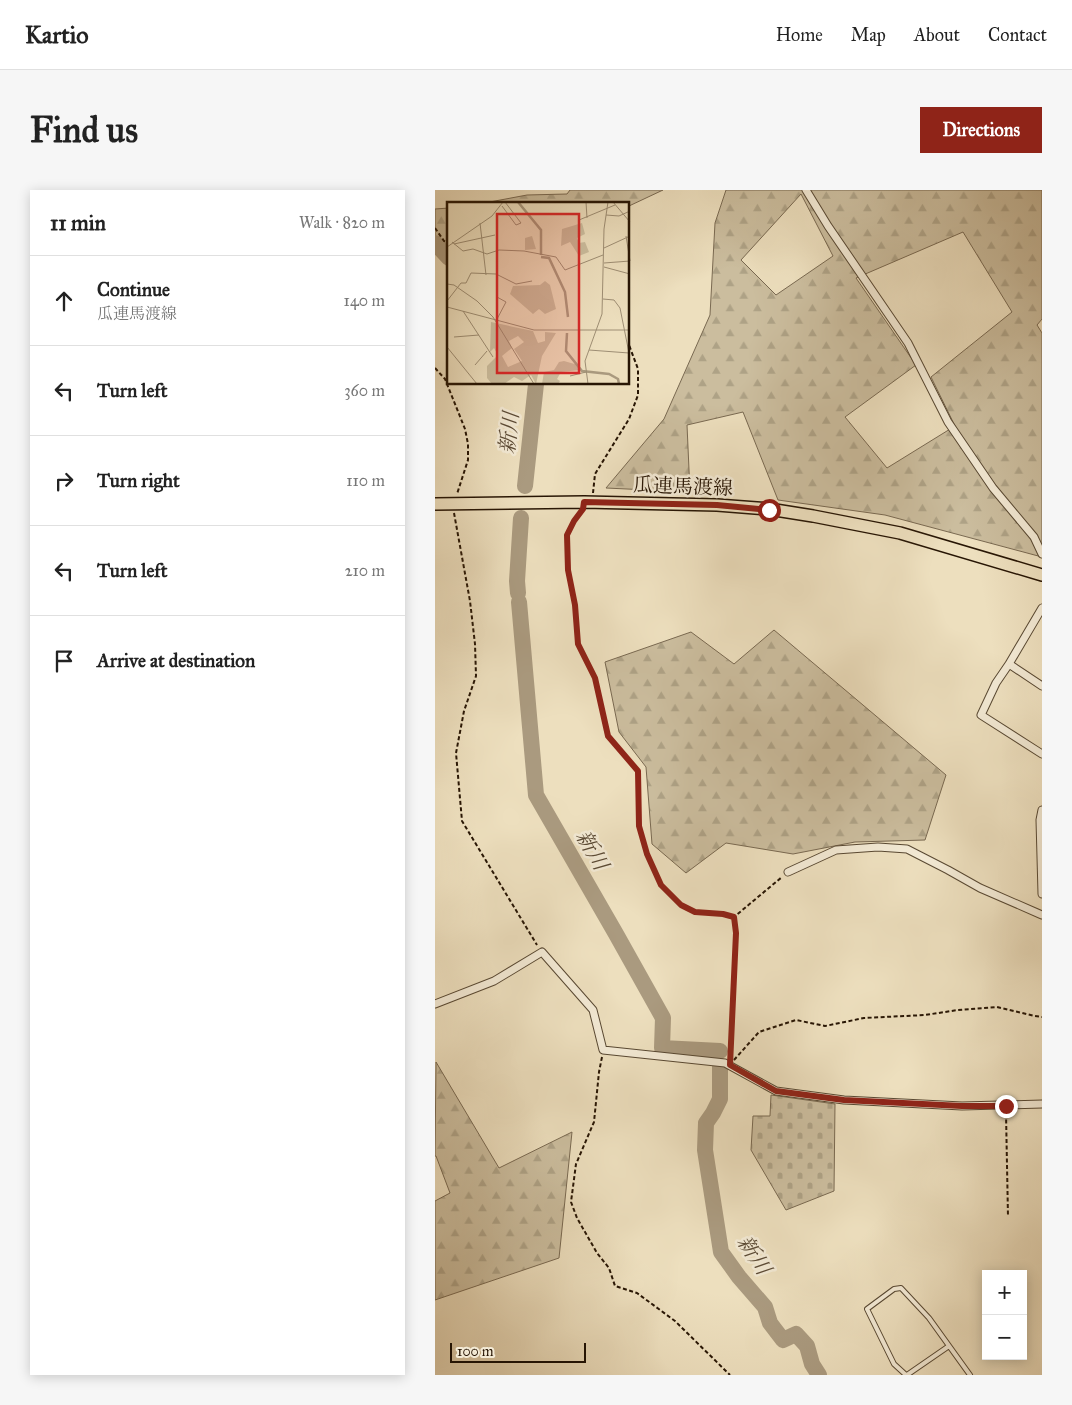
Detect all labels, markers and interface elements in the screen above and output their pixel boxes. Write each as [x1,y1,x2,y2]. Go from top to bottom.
text: Kartio [25,20,88,50]
text: Home [776,24,823,46]
text: Map [851,24,886,46]
text: About [914,24,960,46]
text: Contact [988,24,1047,46]
button: Directions [920,107,1042,153]
text: Find us [30,109,138,152]
inset map [447,202,630,385]
text: 11 min [50,210,106,236]
text: Walk · 820 m [299,213,385,232]
text: Continue [97,278,170,301]
icon: ahead [50,287,78,315]
text: 140 m [344,291,385,310]
text: 瓜連馬渡線 [97,304,177,323]
icon: left [50,377,78,405]
text: Turn left [97,379,167,402]
text: 360 m [344,381,385,400]
water label: 新川 [494,409,524,455]
icon: right [50,467,78,495]
text: Turn right [97,469,180,492]
text: 110 m [346,471,385,490]
street label: 瓜連馬渡線 [633,472,733,500]
route start [758,499,781,522]
icon: left [50,557,78,585]
text: Turn left [97,559,167,582]
text: 210 m [345,561,385,580]
icon: arrive [50,647,78,675]
text: Arrive at destination [97,649,255,672]
water label: 新川 [570,825,615,876]
route end [995,1095,1018,1118]
water label: 新川 [732,1230,777,1281]
map controls [982,1270,1027,1360]
button: + [982,1270,1027,1315]
button: − [982,1315,1027,1360]
scale bar [450,1340,586,1363]
text: 100 m [457,1343,494,1360]

